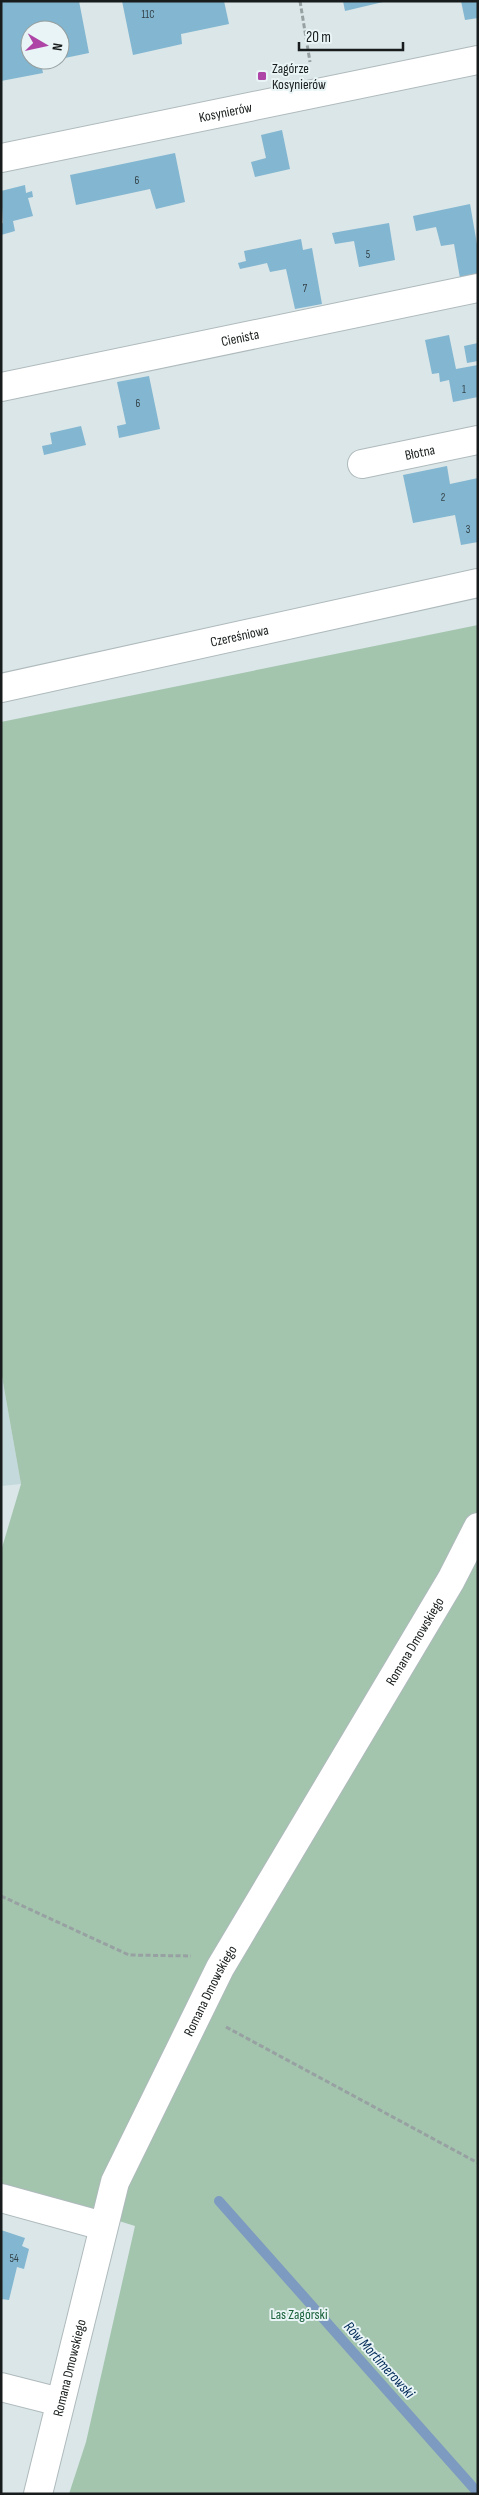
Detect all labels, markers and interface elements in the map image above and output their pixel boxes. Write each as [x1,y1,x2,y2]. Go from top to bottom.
house number: 11C [141,8,155,21]
north arrow [20,20,70,70]
scale bar [299,20,403,52]
text: 20 m [306,28,331,47]
text: N [48,42,66,52]
place label: Zagórze Kosynierów [272,60,326,93]
marker: Zagórze Kosynierów [256,70,268,82]
street label: Kosynierów [197,98,254,126]
house number: 6 [135,174,140,187]
house number: 5 [366,248,370,261]
house number: 7 [303,282,308,295]
street label: Cienista [219,325,260,350]
house number: 1 [462,383,466,396]
house number: 6 [136,397,141,410]
street label: Błotna [403,441,436,463]
house number: 2 [441,491,446,504]
house number: 3 [466,523,471,536]
street label: Czereśniowa [209,621,270,650]
street label: Romana Dmowskiego [382,1594,447,1688]
street label: Romana Dmowskiego [180,1942,240,2039]
house number: 54 [9,2252,19,2265]
park label: Las Zagórski [271,2306,327,2323]
street label: Romana Dmowskiego [49,2317,89,2418]
water label: Rów Mortimerowski [339,2318,419,2403]

